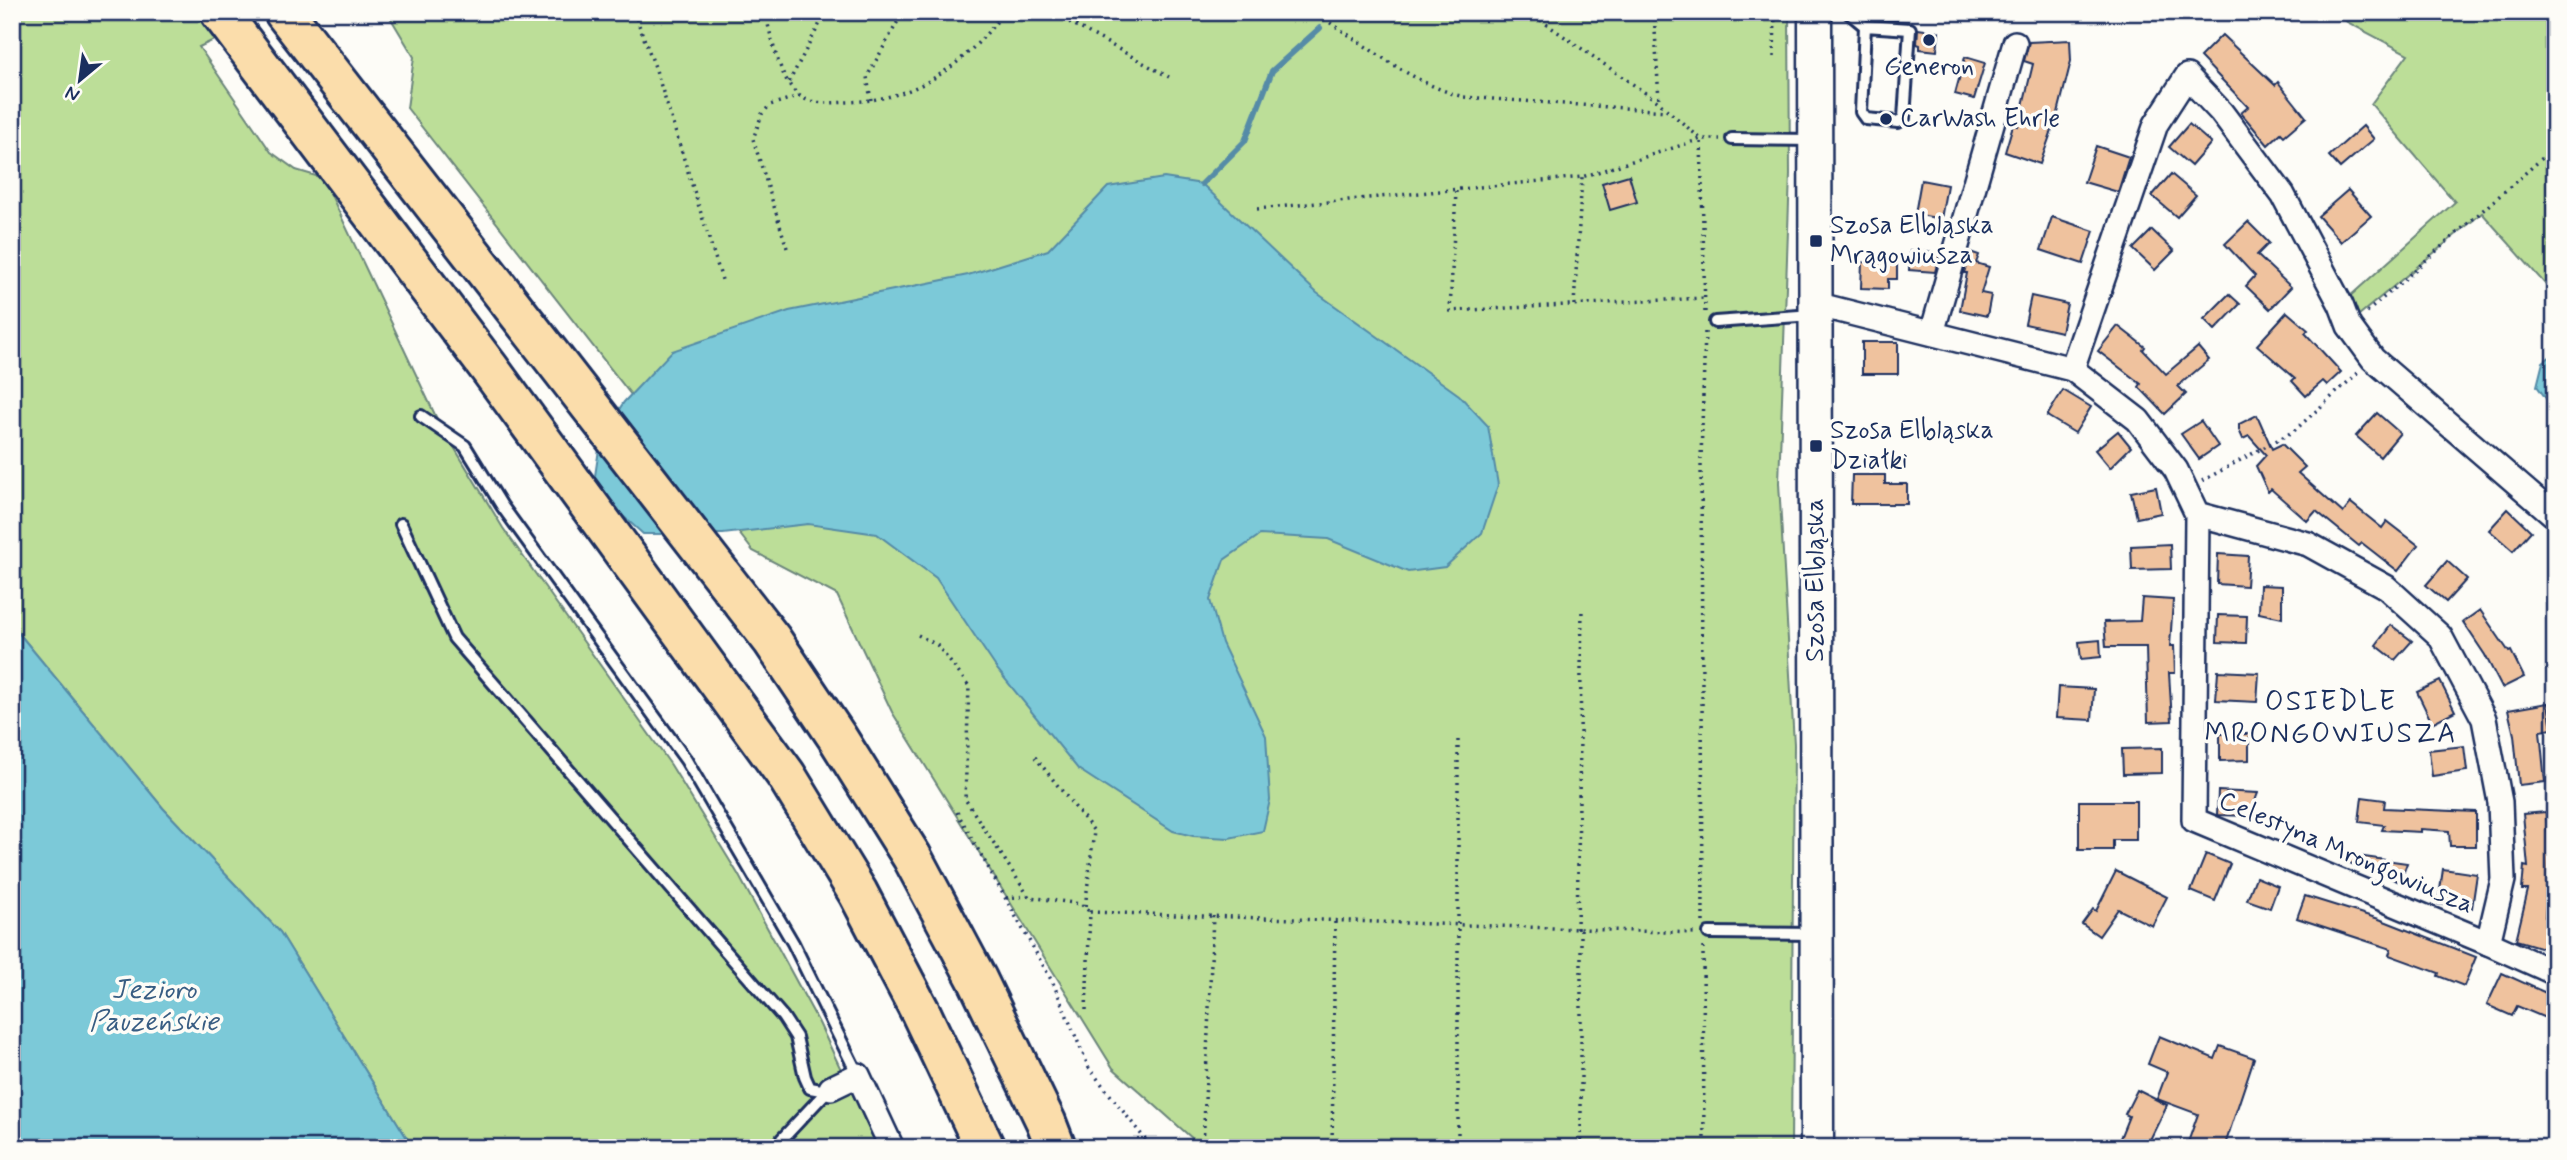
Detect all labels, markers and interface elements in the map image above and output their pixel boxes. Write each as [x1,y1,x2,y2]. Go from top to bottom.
marker: Generon [1921,32,1937,48]
north arrow [46,46,116,116]
place label: Generon [1884,50,1974,84]
text: N [61,80,84,108]
place label: CarWash Ehrle [1900,102,2060,136]
marker: CarWash Ehrle [1878,111,1894,127]
place label: Szosa Elbląska Mrągowiusza [1830,209,1994,273]
marker: Szosa Elbląska Mrągowiusza [1808,233,1824,249]
place label: Szosa Elbląska Działki [1830,414,1994,478]
marker: Szosa Elbląska Działki [1808,438,1824,454]
street label: Szosa Elbląska [1799,498,1833,662]
district label: OSIEDLE MRONGOWIUSZA [2204,684,2458,753]
street label: Celestyna Mrongowiusza [2212,784,2479,925]
water label: Jezioro Pauzeńskie [89,972,220,1041]

